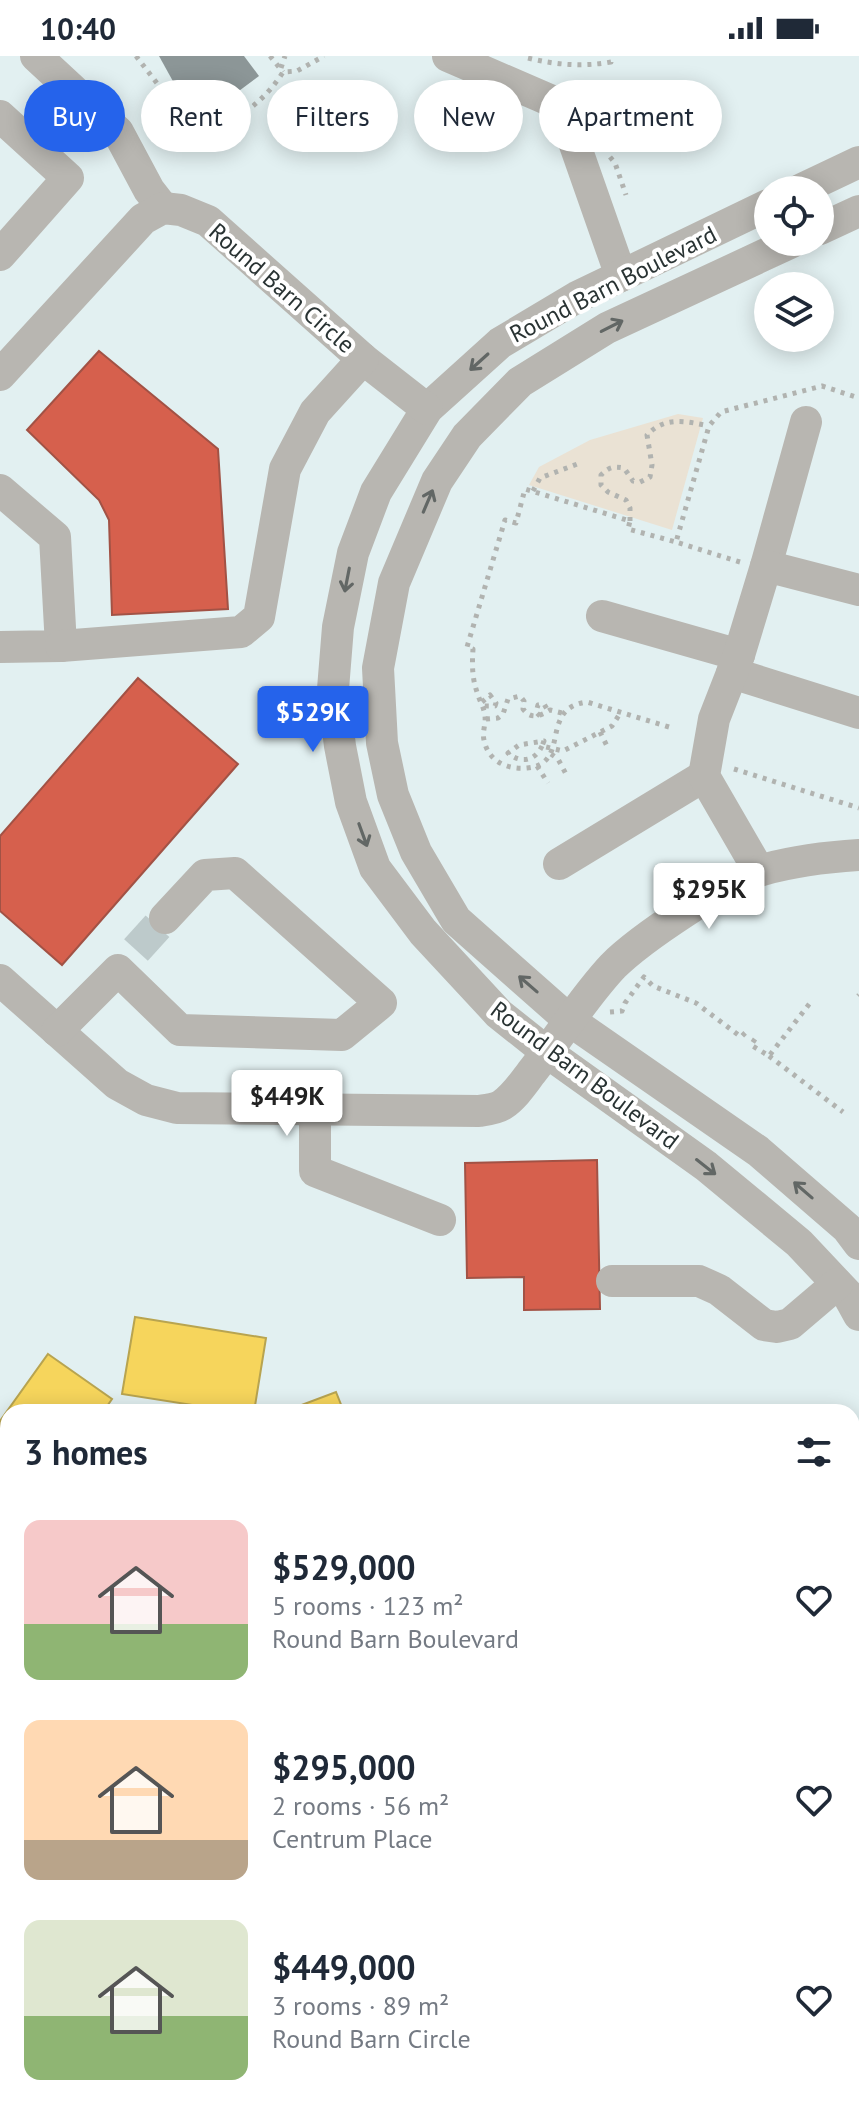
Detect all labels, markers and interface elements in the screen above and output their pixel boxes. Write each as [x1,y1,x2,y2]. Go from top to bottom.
text: 10:40 [40,9,116,48]
chip: Buy [24,80,125,152]
chip: Rent [141,80,251,152]
chip: Filters [267,80,398,152]
chip: New [414,80,523,152]
chip: Apartment [539,80,722,152]
map controls [754,176,834,352]
button: locate [754,176,834,256]
street label: Round Barn Circle [203,216,361,360]
street label: Round Barn Boulevard [504,218,722,350]
button: layers [754,272,834,352]
one-way arrow [600,317,623,333]
one-way arrow [469,353,489,371]
one-way arrow [422,489,436,514]
one-way arrow [339,567,354,592]
pin: $529K [257,686,369,754]
text: $529K [275,695,351,728]
one-way arrow [357,822,371,847]
pin: $295K [653,863,765,931]
text: $295K [671,872,747,905]
one-way arrow [518,976,538,994]
street label: Round Barn Boulevard [485,994,685,1156]
pin: $449K [231,1070,343,1138]
text: $449K [249,1079,325,1112]
one-way arrow [695,1158,716,1175]
one-way arrow [793,1181,814,1199]
text: 3 homes [24,1430,148,1474]
icon: filters [792,1430,836,1474]
text: $529,000 [272,1545,416,1589]
icon: home [88,1552,184,1648]
icon: heart [792,1578,836,1622]
text: 5 rooms · 123 m² [272,1589,464,1622]
text: Round Barn Boulevard [272,1622,519,1655]
text: $295,000 [272,1745,416,1789]
icon: home [88,1752,184,1848]
icon: heart [792,1778,836,1822]
text: 2 rooms · 56 m² [272,1789,449,1822]
text: Centrum Place [272,1822,432,1855]
text: $449,000 [272,1945,416,1989]
icon: home [88,1952,184,2048]
icon: heart [792,1978,836,2022]
text: 3 rooms · 89 m² [272,1989,449,2022]
text: Round Barn Circle [272,2022,471,2055]

